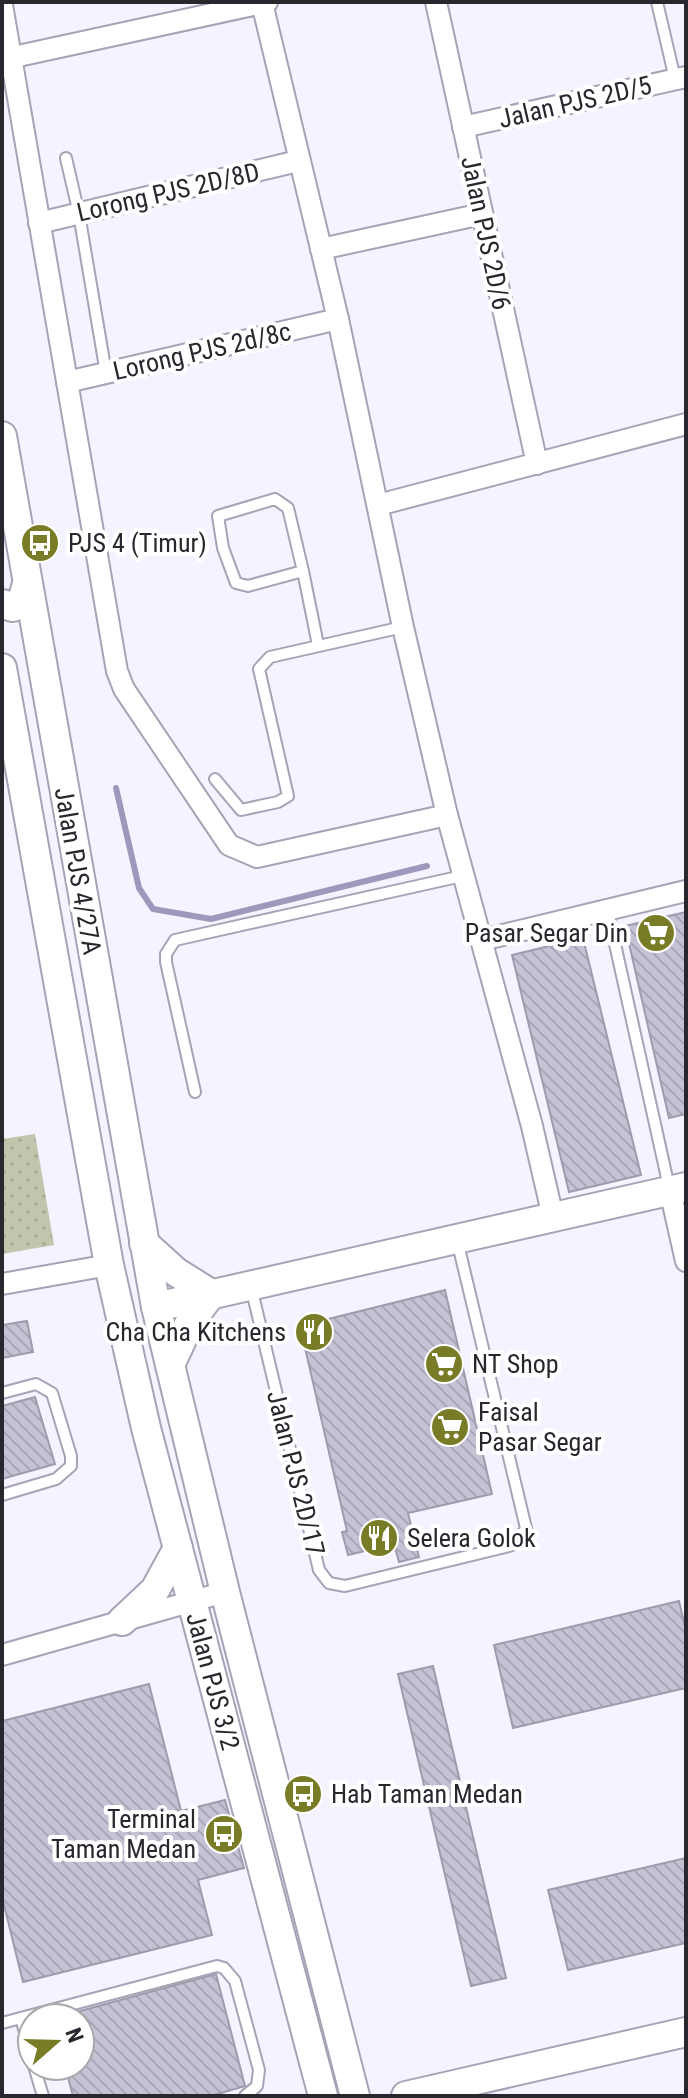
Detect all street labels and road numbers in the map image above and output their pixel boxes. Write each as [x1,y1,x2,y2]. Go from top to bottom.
street label: Jalan PJS 2D/5 [496,70,654,134]
street label: Jalan PJS 2D/6 [455,154,517,312]
street label: Lorong PJS 2D/8D [74,156,262,228]
street label: Lorong PJS 2d/8c [110,316,294,386]
street label: Jalan PJS 4/27A [49,785,107,957]
street label: Jalan PJS 2D/17 [261,1387,331,1559]
street label: Jalan PJS 3/2 [180,1609,246,1753]

